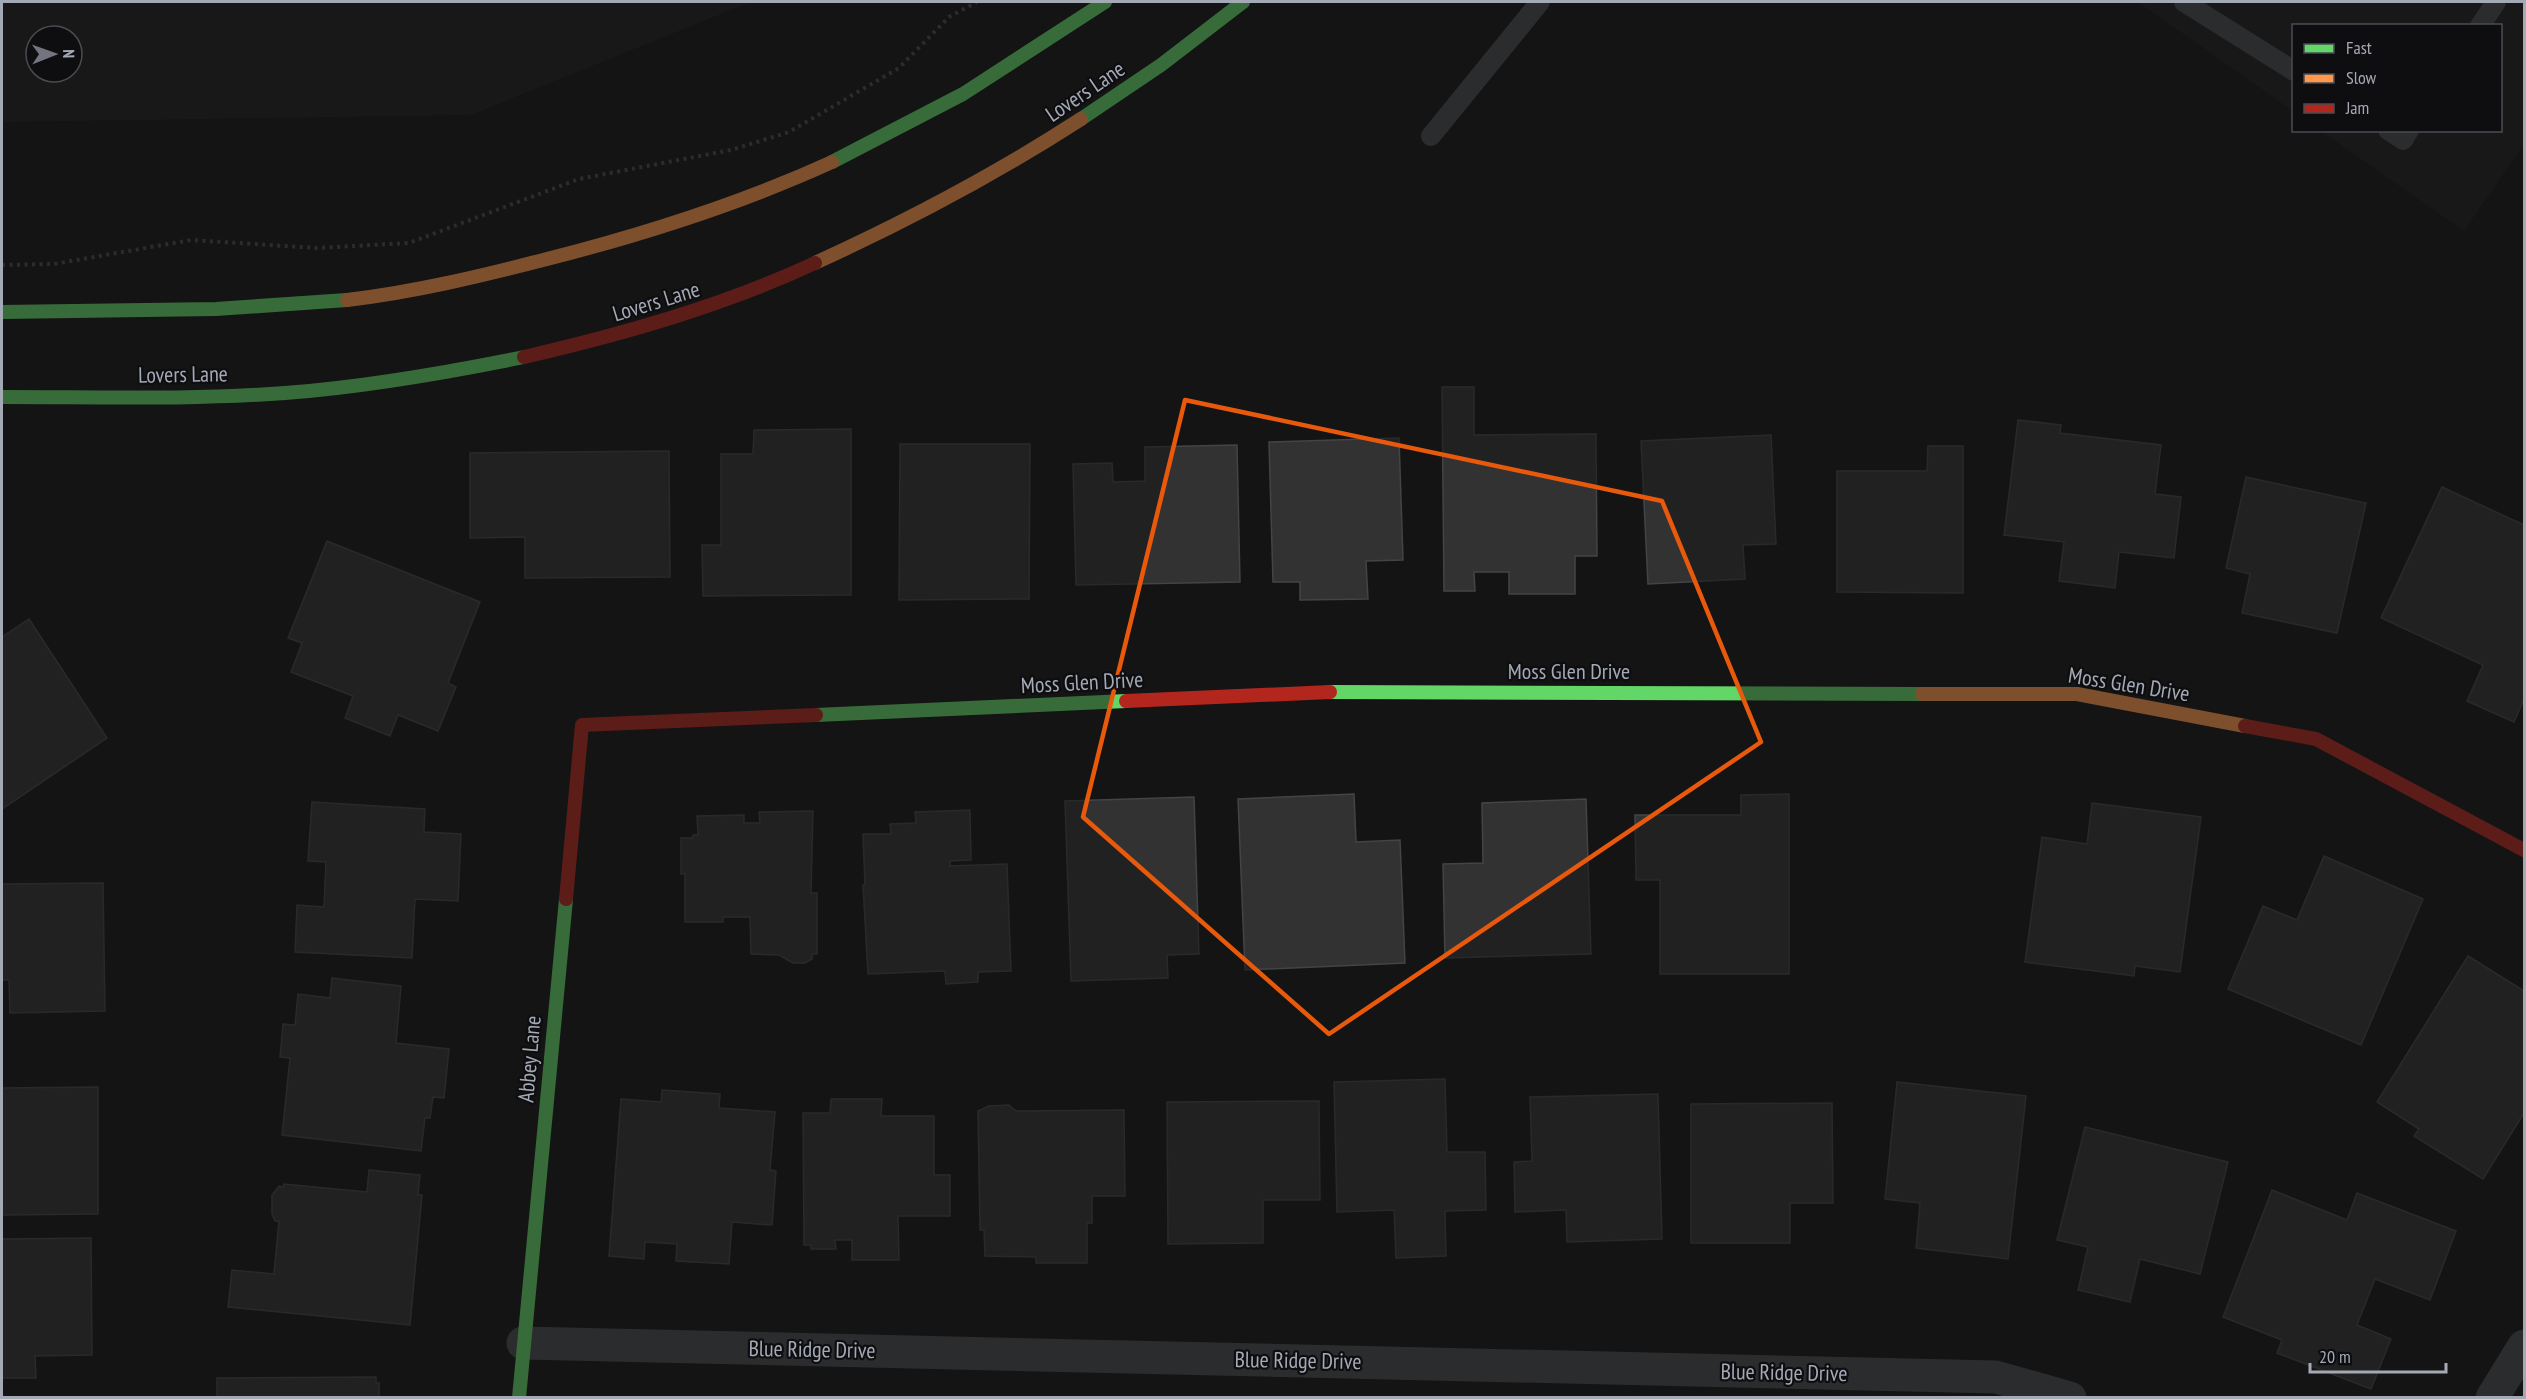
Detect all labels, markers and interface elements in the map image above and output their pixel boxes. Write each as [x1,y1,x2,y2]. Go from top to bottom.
north arrow [24,24,84,84]
legend [2292,24,2502,132]
text: Fast [2346,36,2372,59]
text: N [59,49,79,58]
street label: Lovers Lane [1040,54,1130,128]
text: Slow [2346,66,2377,89]
text: Jam [2345,96,2369,119]
street label: Lovers Lane [609,275,703,327]
street label: Lovers Lane [138,359,228,389]
street label: Moss Glen Drive [1508,657,1630,685]
street label: Moss Glen Drive [2066,661,2192,707]
street label: Moss Glen Drive [1020,665,1144,699]
street label: Abbey Lane [511,1014,547,1104]
street label: Blue Ridge Drive [748,1334,876,1364]
scale bar [2310,1336,2446,1374]
street label: Blue Ridge Drive [1234,1345,1362,1375]
text: 20 m [2319,1345,2351,1368]
street label: Blue Ridge Drive [1720,1357,1848,1387]

